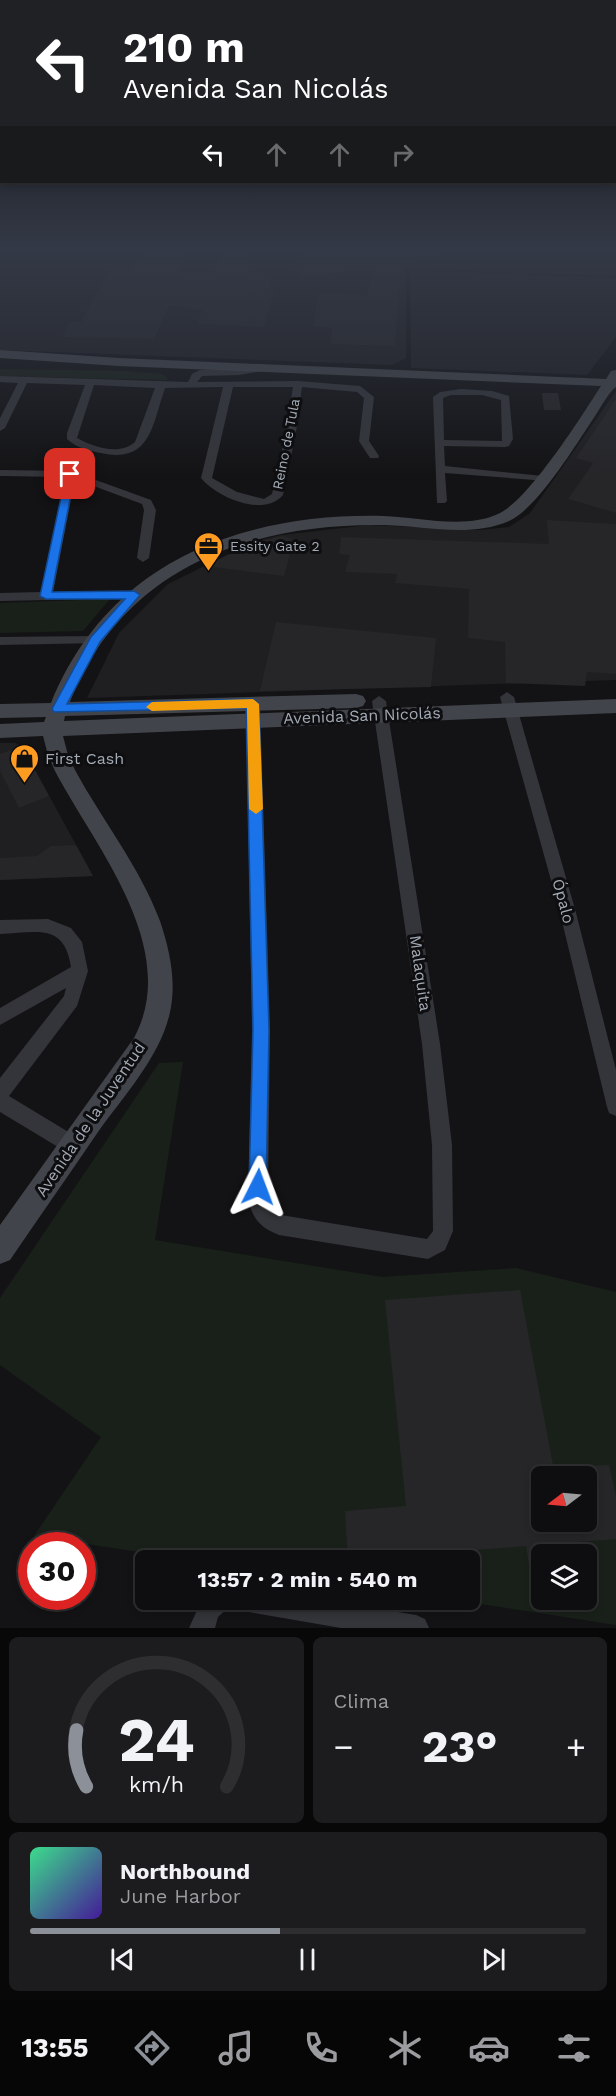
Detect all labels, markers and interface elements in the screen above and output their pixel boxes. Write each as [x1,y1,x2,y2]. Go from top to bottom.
text: 210 m [123,23,245,72]
icon: left [24,24,102,102]
text: Avenida San Nicolás [123,73,389,105]
icon: left [197,138,230,171]
icon: ahead [260,138,293,171]
icon: ahead [323,138,356,171]
icon: right [386,138,419,171]
street label: Reino de Tula [269,397,303,491]
pin [44,448,95,499]
icon: arrive [53,457,86,490]
office icon: Essity Gate 2 [193,530,225,572]
place label: Essity Gate 2 [230,538,320,554]
street label: Avenida San Nicolás [283,703,441,728]
shop icon: First Cash [8,742,40,784]
place label: First Cash [45,749,124,768]
street label: Ópalo [548,877,579,926]
street label: Malaquita [406,934,435,1012]
street label: Avenida de la Juventud [32,1039,149,1200]
position arrow [226,1155,290,1219]
north arrow [531,1466,597,1532]
map controls [531,1466,597,1610]
speed limit sign: 30 [18,1532,96,1610]
button: layers [531,1544,597,1610]
text: 13:57 · 2 min · 540 m [198,1567,417,1592]
text: Clima [334,1689,389,1713]
text: 24 [118,1703,195,1776]
text: 23° [422,1720,498,1773]
text: − [334,1727,353,1766]
text: + [566,1727,586,1766]
text: km/h [129,1772,184,1797]
text: Northbound [120,1859,250,1884]
text: June Harbor [120,1884,241,1908]
icon: previous [106,1943,139,1976]
icon: pause [291,1943,324,1976]
icon: next [477,1943,510,1976]
icon: directions [131,2027,173,2069]
icon: music [215,2027,257,2069]
icon: phone [300,2027,342,2069]
icon: climate [384,2027,426,2069]
icon: car [468,2027,510,2069]
icon: filters [553,2027,595,2069]
text: 13:55 [21,2032,88,2064]

